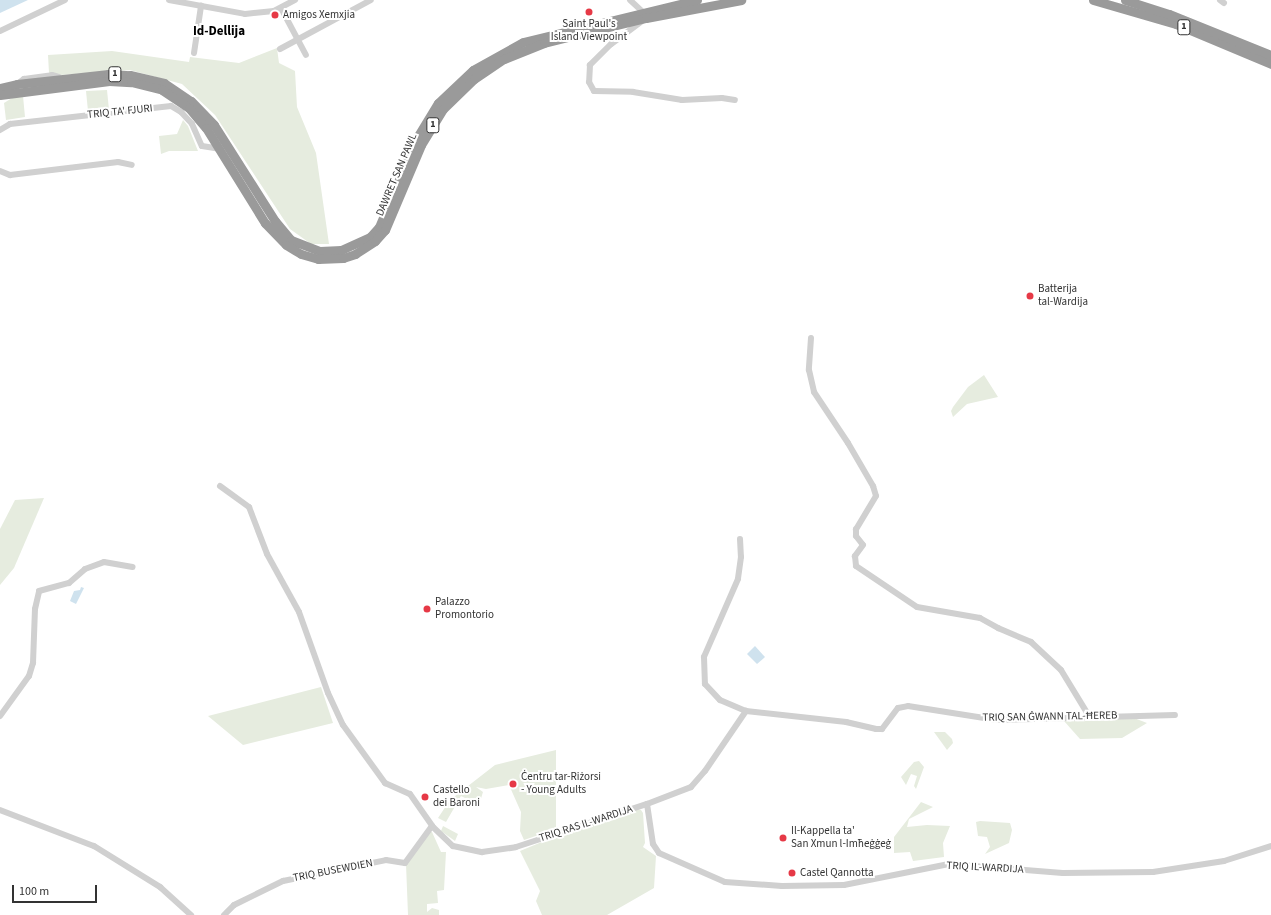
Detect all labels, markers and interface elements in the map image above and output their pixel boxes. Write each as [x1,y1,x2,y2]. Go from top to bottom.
marker: Saint Paul's Island Viewpoint [584,7,594,17]
place label: Amigos Xemxjia [283,8,355,22]
marker: Amigos Xemxjia [270,10,280,20]
place label: Saint Paul's Island Viewpoint [551,18,627,44]
road number: 1 [1177,19,1191,35]
district label: Id-Dellija [193,23,245,39]
road number: 1 [108,66,122,82]
street label: TRIQ TA' FJURI [87,102,153,122]
road number: 1 [426,117,440,133]
street label: DAWRET SAN PAWL [374,132,420,218]
place label: Batterija tal-Wardija [1038,283,1088,309]
marker: Batterija tal-Wardija [1025,291,1035,301]
place label: Palazzo Promontorio [435,596,494,622]
marker: Palazzo Promontorio [422,604,432,614]
street label: TRIQ SAN ĠWANN TAL-ĦEREB [982,709,1118,725]
place label: Ċentru tar-Riżorsi - Young Adults [521,771,601,797]
marker: Ċentru tar-Riżorsi - Young Adults [508,779,518,789]
place label: Castello dei Baroni [433,784,480,810]
marker: Castello dei Baroni [420,792,430,802]
street label: TRIQ RAS IL-WARDIJA [538,803,634,845]
place label: Il-Kappella ta' San Xmun l-Imħeġġeġ [791,825,891,851]
marker: Il-Kappella ta' San Xmun l-Imħeġġeġ [778,833,788,843]
street label: TRIQ BUSEWDIEN [292,857,374,885]
street label: TRIQ IL-WARDIJA [946,859,1024,877]
place label: Castel Qannotta [800,866,873,880]
marker: Castel Qannotta [787,868,797,878]
scale bar [14,877,99,903]
text: 100 m [19,883,49,900]

